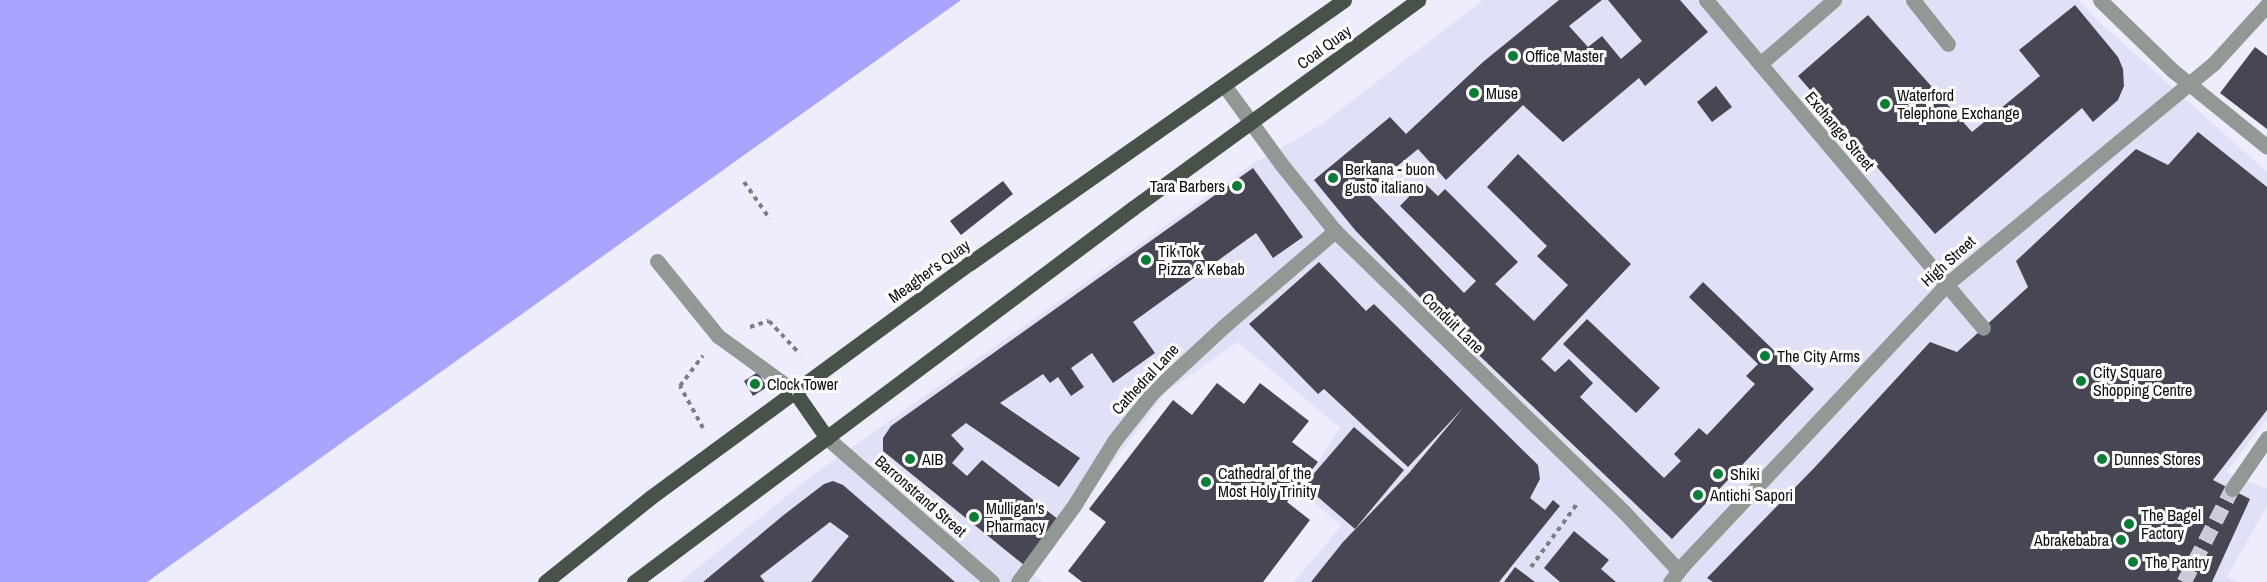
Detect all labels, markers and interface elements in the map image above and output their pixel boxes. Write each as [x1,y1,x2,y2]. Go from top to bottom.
street label: Coal Quay [1293,21,1355,73]
place label: Office Master [1525,46,1604,66]
marker: Office Master [1506,49,1520,63]
place label: Muse [1486,83,1518,103]
place label: Waterford Telephone Exchange [1897,85,2020,123]
marker: Muse [1467,86,1481,100]
street label: Exchange Street [1801,88,1879,174]
marker: Waterford Telephone Exchange [1878,97,1892,111]
place label: Berkana - buon gusto italiano [1345,159,1435,197]
marker: Berkana - buon gusto italiano [1326,171,1340,185]
place label: Tara Barbers [1150,176,1225,196]
marker: Tara Barbers [1230,179,1244,193]
street label: High Street [1917,232,1979,290]
street label: Meagher's Quay [885,235,973,307]
place label: Tik Tok Pizza & Kebab [1158,241,1245,279]
marker: Tik Tok Pizza & Kebab [1139,253,1153,267]
street label: Conduit Lane [1418,289,1488,357]
street label: Cathedral Lane [1107,340,1183,418]
place label: The City Arms [1777,346,1861,366]
marker: The City Arms [1758,349,1772,363]
place label: City Square Shopping Centre [2093,362,2192,400]
place label: Clock Tower [767,374,838,394]
marker: City Square Shopping Centre [2074,374,2088,388]
marker: Clock Tower [748,377,762,391]
place label: AIB [922,449,943,469]
place label: Dunnes Stores [2114,449,2201,469]
street label: Barronstrand Street [871,451,971,541]
marker: AIB [903,452,917,466]
marker: Dunnes Stores [2095,452,2109,466]
place label: Cathedral of the Most Holy Trinity [1218,463,1317,501]
place label: Shiki [1730,464,1760,484]
marker: Shiki [1711,467,1725,481]
marker: Cathedral of the Most Holy Trinity [1199,475,1213,489]
place label: Antichi Sapori [1710,485,1793,505]
marker: Antichi Sapori [1691,488,1705,502]
place label: Mulligan's Pharmacy [986,498,1045,536]
place label: The Bagel Factory [2141,505,2201,543]
marker: Mulligan's Pharmacy [967,510,981,524]
marker: The Bagel Factory [2122,517,2136,531]
place label: Abrakebabra [2034,530,2109,550]
marker: Abrakebabra [2114,533,2128,547]
place label: The Pantry [2145,552,2209,572]
marker: The Pantry [2126,555,2140,569]

